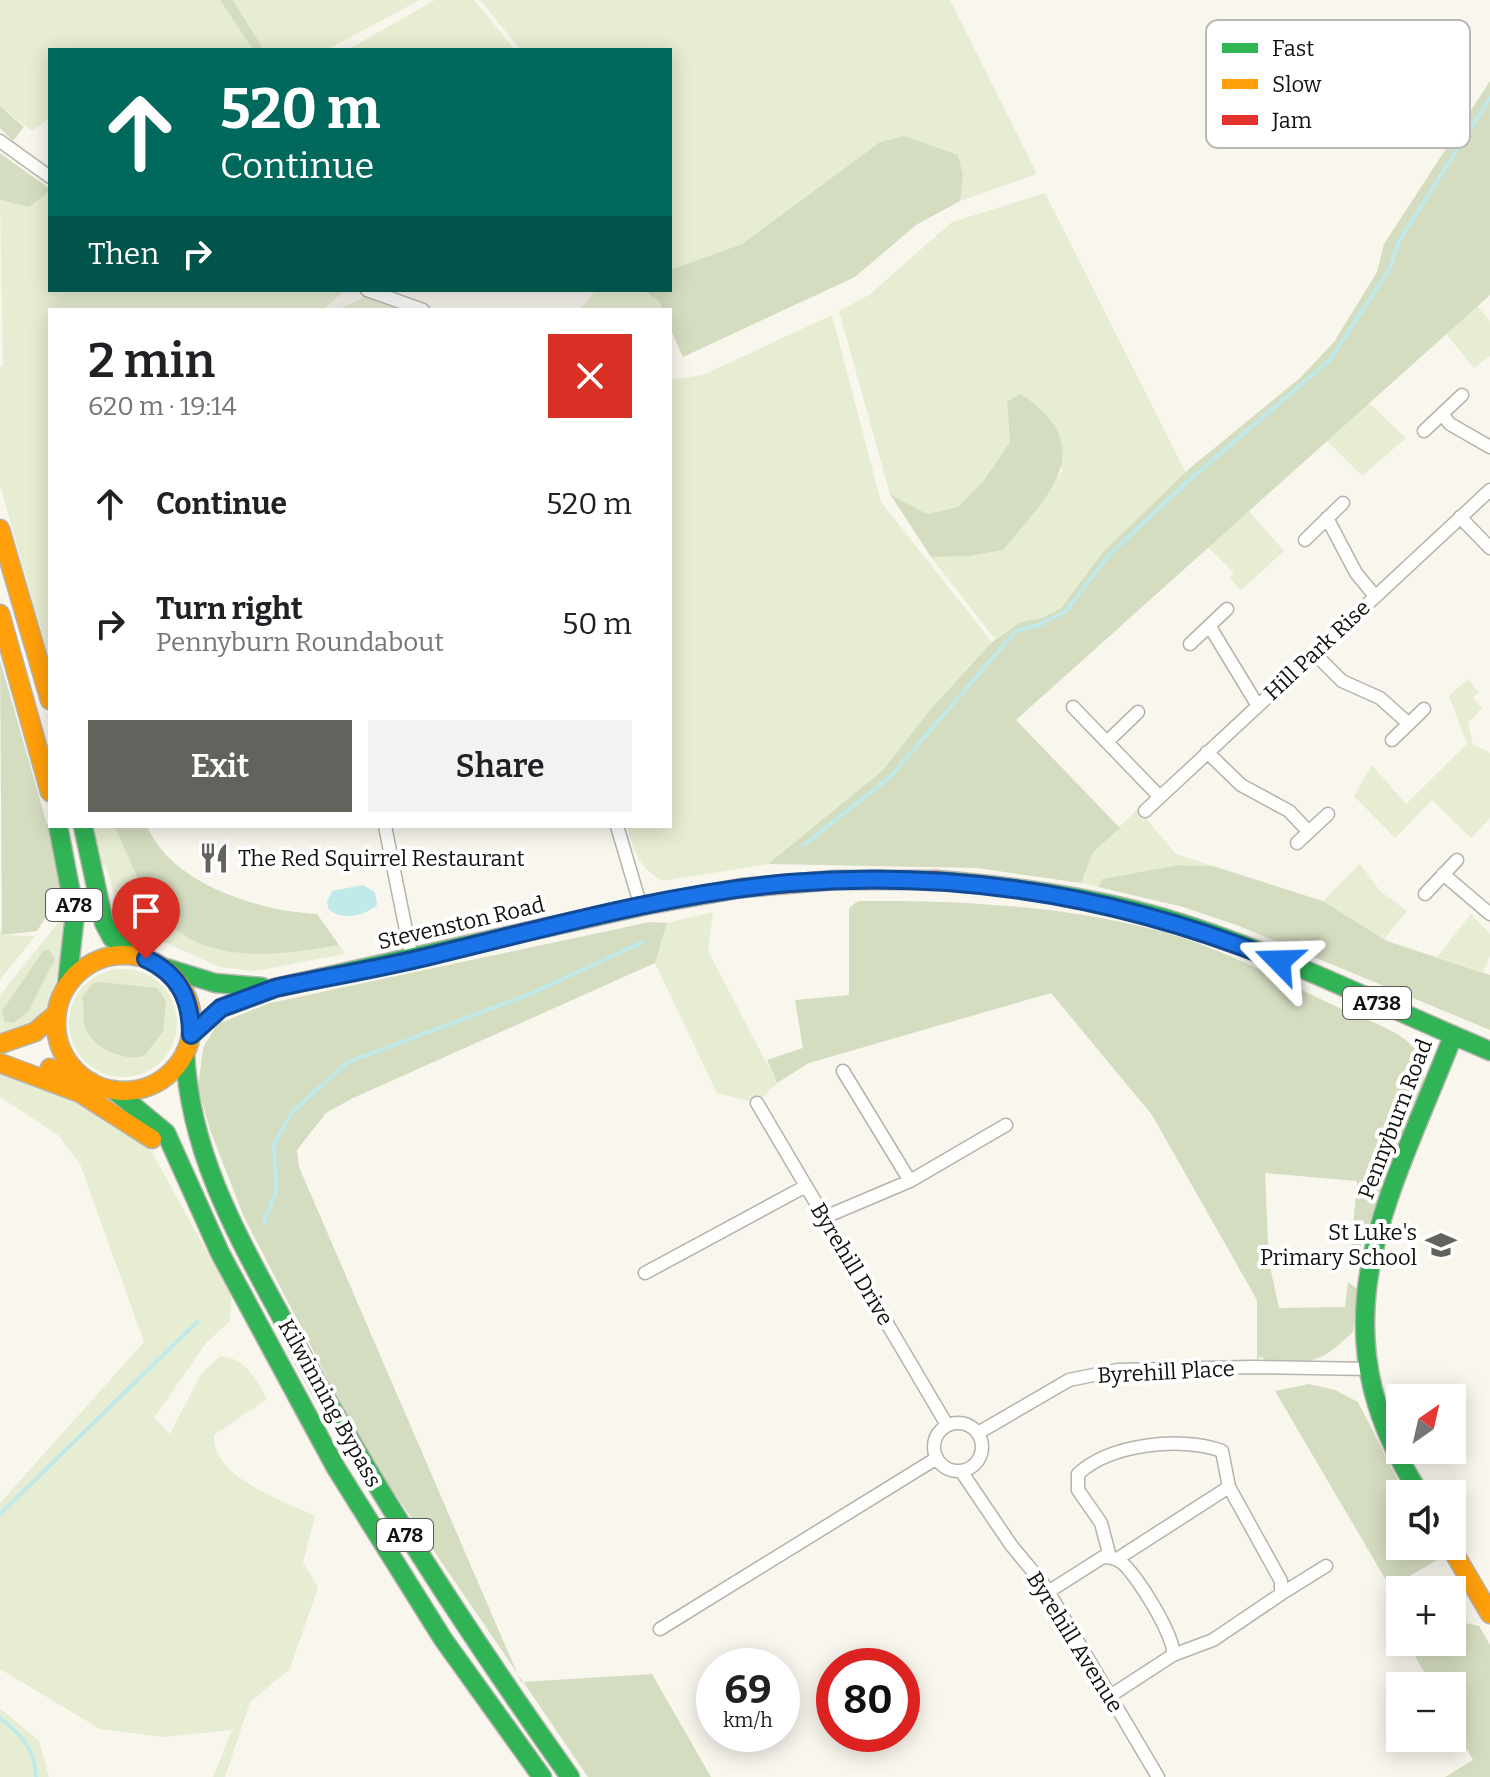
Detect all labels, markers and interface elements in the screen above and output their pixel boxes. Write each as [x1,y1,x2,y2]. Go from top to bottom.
legend [1206,20,1470,148]
text: Fast [1272,35,1314,62]
text: Slow [1272,71,1322,98]
text: 520 m [220,76,380,143]
icon: ahead [88,80,192,184]
text: Jam [1271,107,1312,134]
text: Continue [220,144,374,188]
icon: right [175,232,219,276]
text: Then [88,236,159,272]
text: 2 min [88,332,215,390]
button: close [548,334,632,418]
text: 620 m · 19:14 [88,391,237,422]
icon: ahead [88,482,132,526]
text: Continue [156,486,287,522]
text: 520 m [546,486,632,522]
text: Turn right [156,591,303,627]
street label: Hill Park Rise [1258,594,1376,706]
icon: right [88,602,132,646]
text: 50 m [562,606,632,642]
text: Pennyburn Roundabout [156,627,444,658]
button: Exit [88,720,352,812]
button: Share [368,720,632,812]
restaurant icon: The Red Squirrel Restaurant [197,841,231,875]
place label: The Red Squirrel Restaurant [238,845,524,872]
pin [112,877,180,959]
road number: A78 [46,889,102,921]
icon: arrive [124,889,168,933]
street label: Stevenston Road [375,891,547,955]
position arrow [1237,919,1321,1003]
road number: A738 [1343,987,1411,1019]
street label: Pennyburn Road [1352,1035,1438,1203]
street label: Byrehill Drive [805,1198,899,1330]
place label: St Luke's Primary School [1260,1219,1417,1271]
school or university icon: St Luke's Primary School [1424,1228,1458,1262]
street label: Kilwinning Bypass [273,1314,387,1492]
street label: Byrehill Place [1097,1355,1235,1389]
north arrow [1386,1384,1466,1464]
map controls [1386,1384,1466,1752]
button: sound [1386,1480,1466,1560]
road number: A78 [377,1519,433,1551]
street label: Byrehill Avenue [1021,1567,1129,1717]
button: + [1386,1576,1466,1656]
speed limit sign: 80 [816,1648,920,1752]
text: 69 [724,1666,772,1714]
button: − [1386,1672,1466,1752]
text: km/h [723,1708,773,1732]

